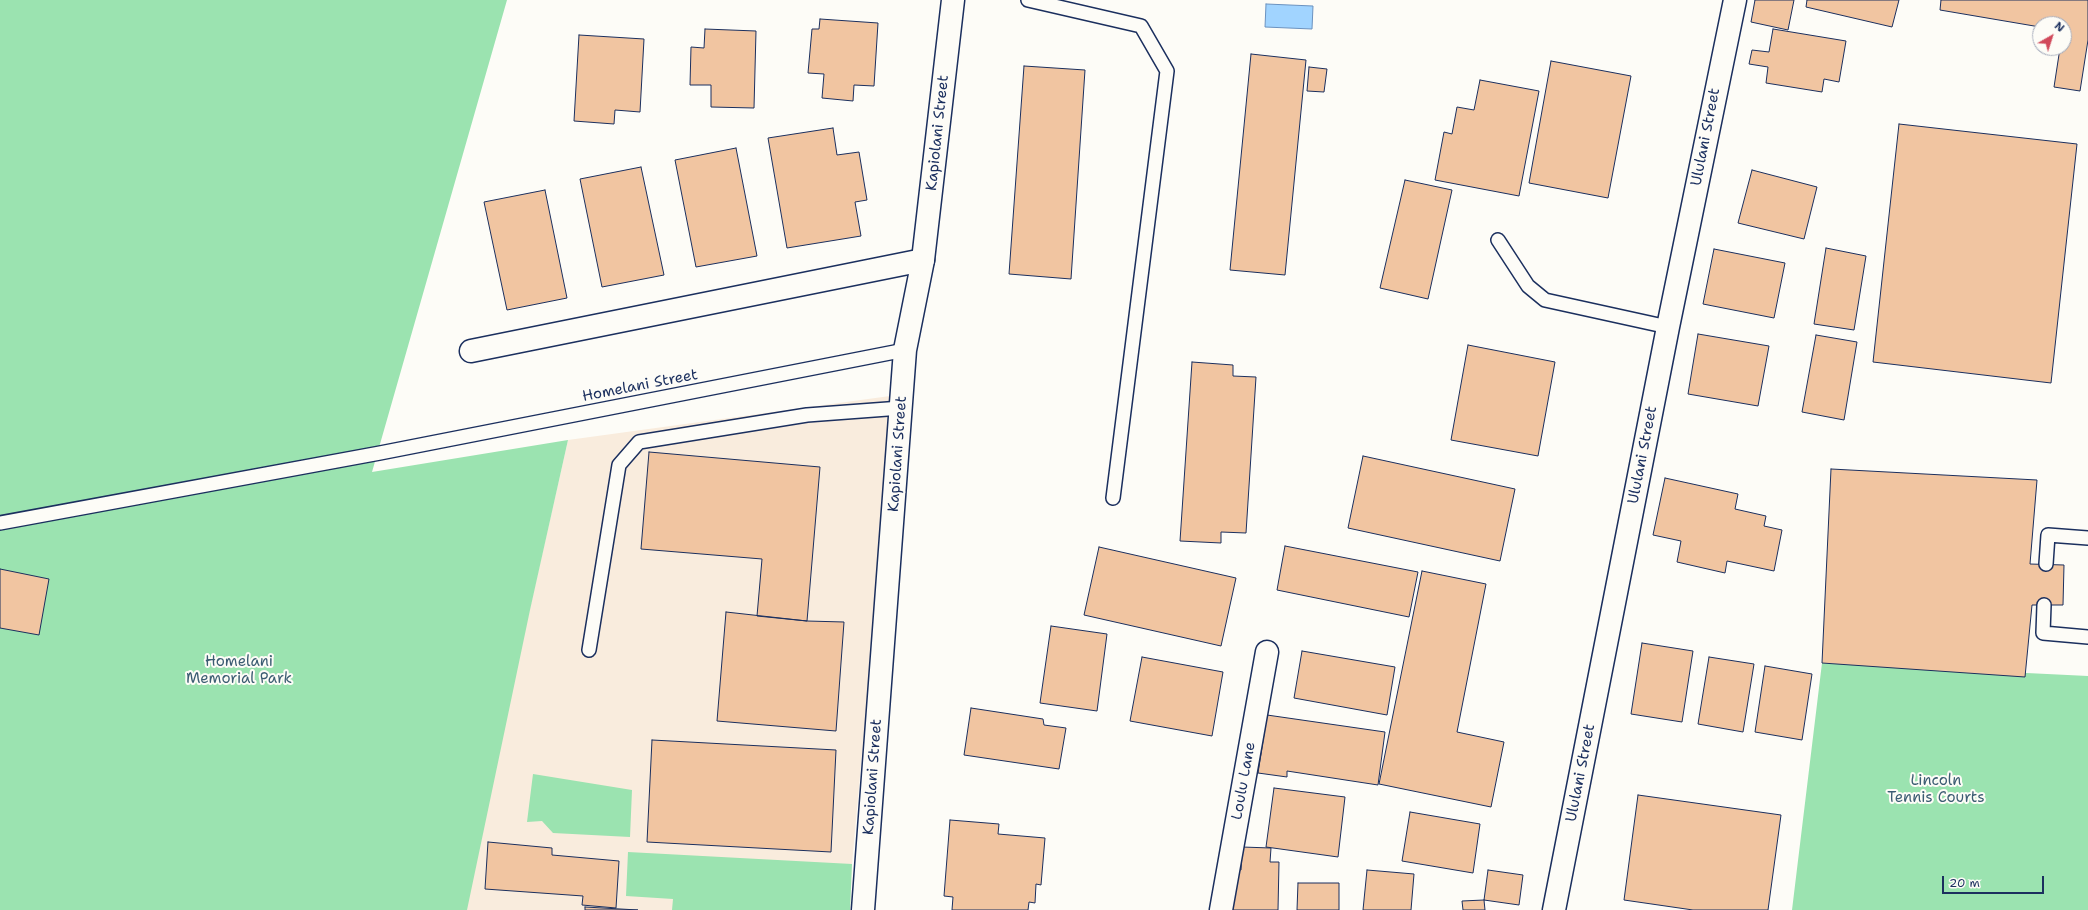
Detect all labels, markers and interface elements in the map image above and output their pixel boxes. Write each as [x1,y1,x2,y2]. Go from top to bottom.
north arrow [2032,16,2072,56]
text: N [2051,18,2067,36]
street label: Kapiolani Street [923,74,953,192]
street label: Ululani Street [1688,87,1724,187]
street label: Homelani Street [581,366,699,406]
street label: Kapiolani Street [885,395,911,513]
street label: Ululani Street [1625,405,1661,505]
park label: Homelani Memorial Park [186,653,292,688]
street label: Kapiolani Street [860,718,886,836]
street label: Ululani Street [1563,723,1599,823]
street label: Loulu Lane [1228,741,1260,821]
park label: Lincoln Tennis Courts [1887,772,1985,807]
scale bar [1944,868,2046,894]
text: 20 m [1949,875,1980,891]

